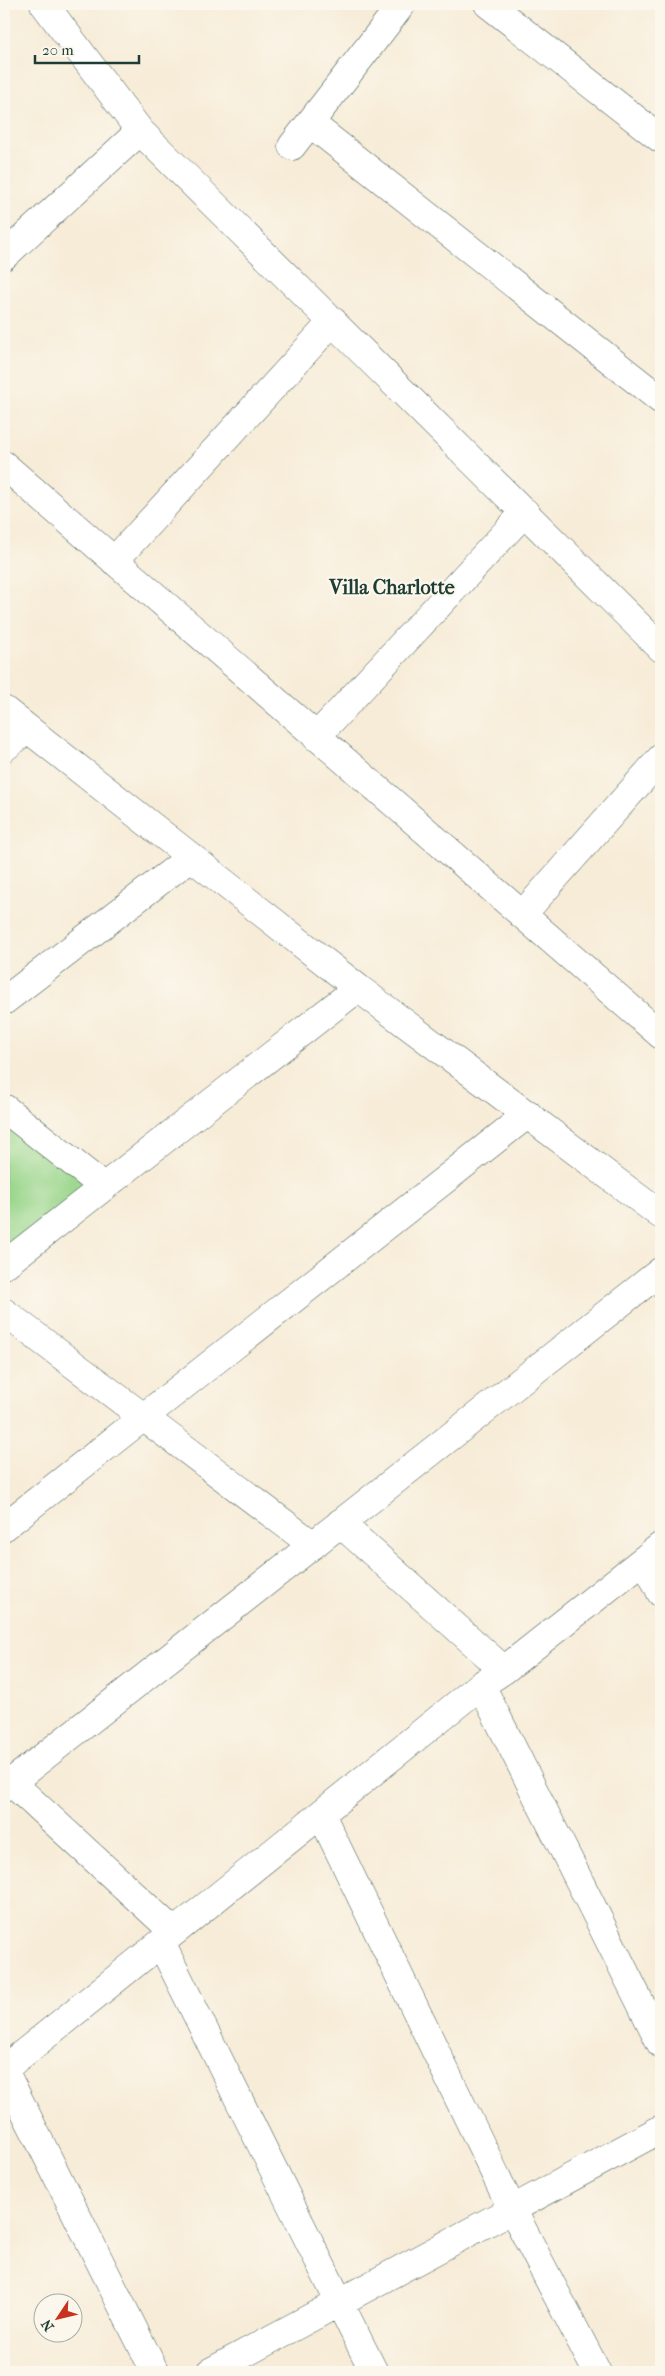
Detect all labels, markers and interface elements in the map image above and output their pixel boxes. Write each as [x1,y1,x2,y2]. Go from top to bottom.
scale bar [35,32,139,64]
text: 20 m [42,41,74,59]
district label: Villa Charlotte [328,576,455,599]
north arrow [32,2294,82,2344]
text: N [38,2316,58,2334]

